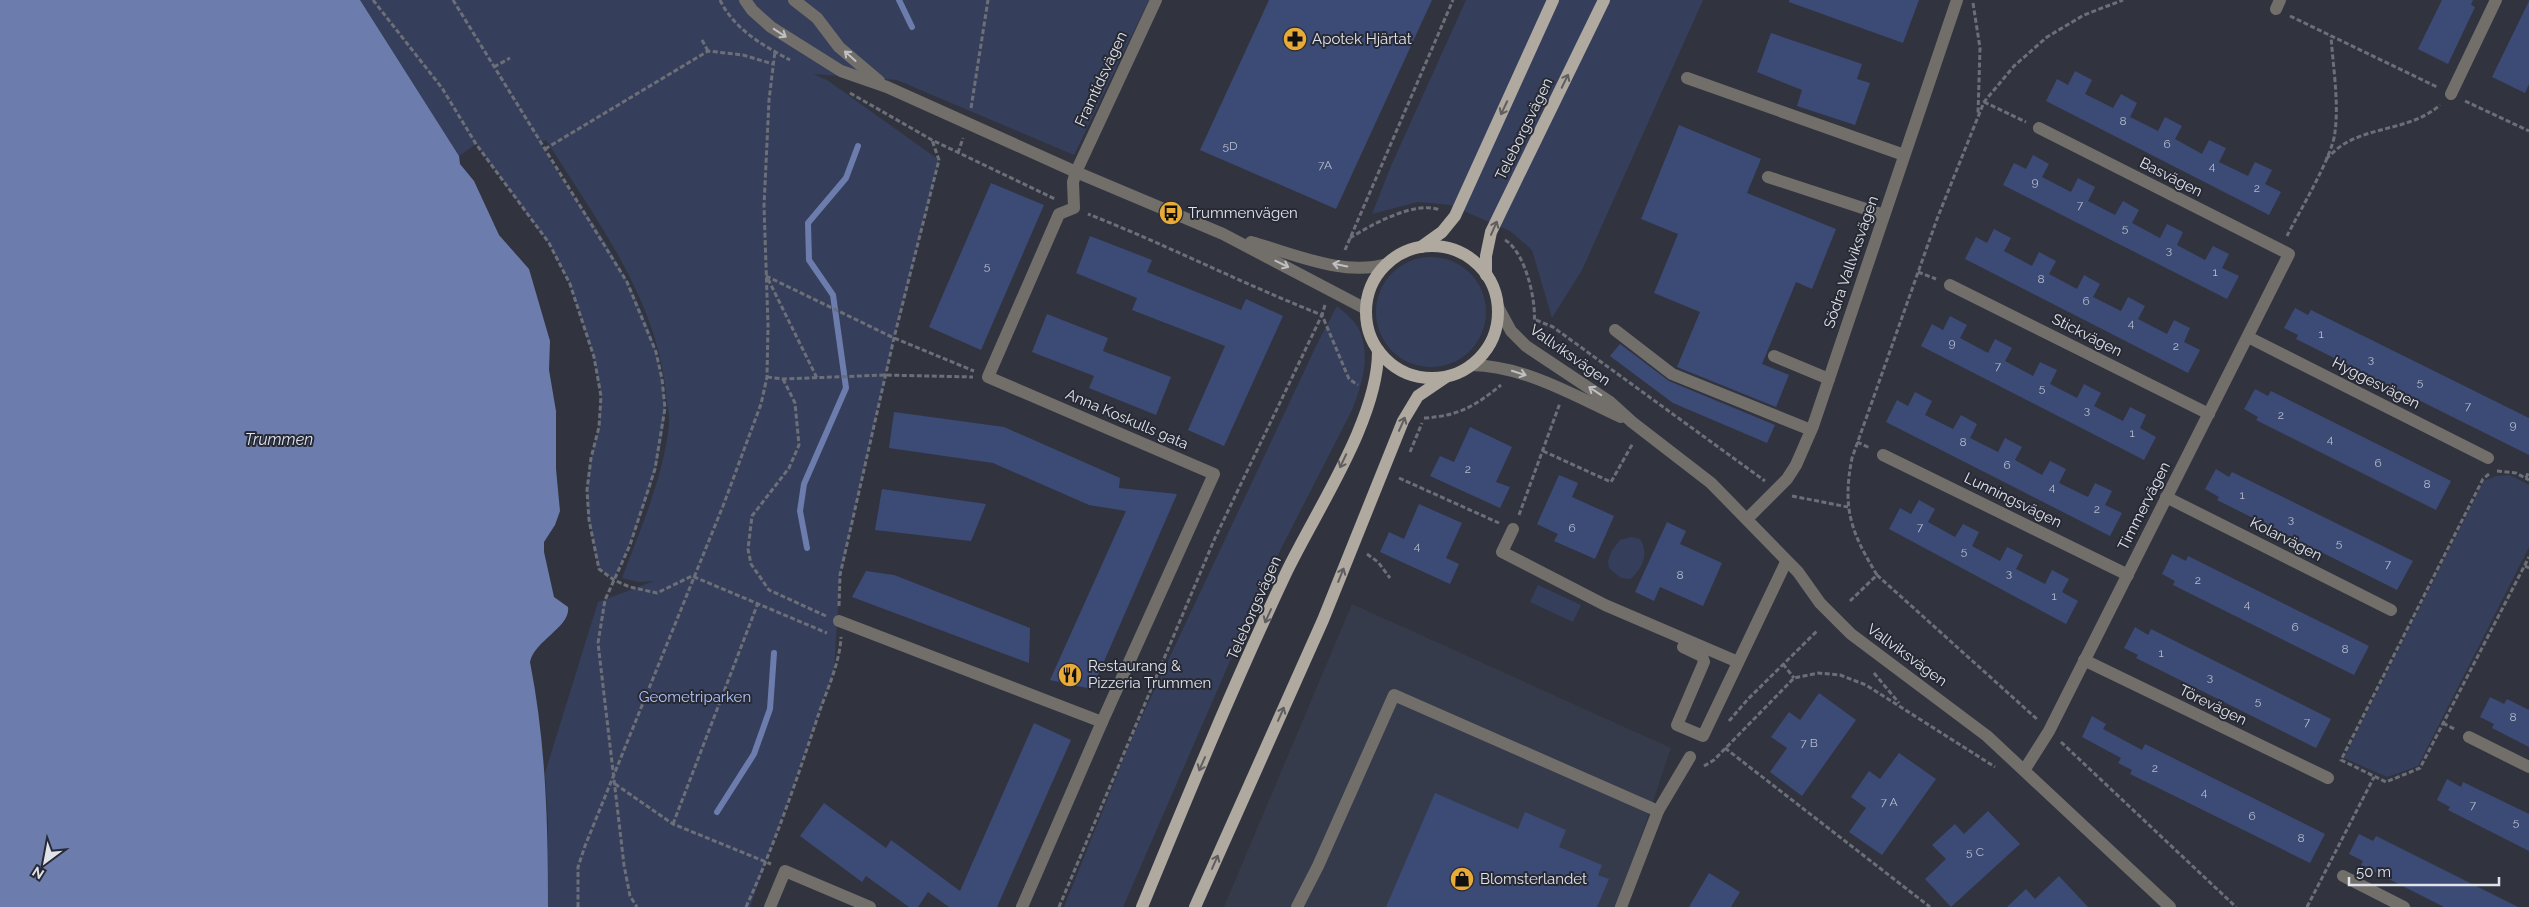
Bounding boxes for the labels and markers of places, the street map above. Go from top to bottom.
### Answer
pharmacy icon: Apotek Hjärtat [1282,26,1308,52]
place label: Apotek Hjärtat [1312,30,1412,48]
bus stop icon: Trummenvägen [1158,200,1184,226]
place label: Trummenvägen [1188,204,1298,222]
place label: Restaurang & Pizzeria Trummen [1088,657,1211,692]
restaurant icon: Restaurang & Pizzeria Trummen [1057,662,1083,688]
shop icon: Blomsterlandet [1449,866,1475,892]
place label: Blomsterlandet [1480,870,1587,888]

